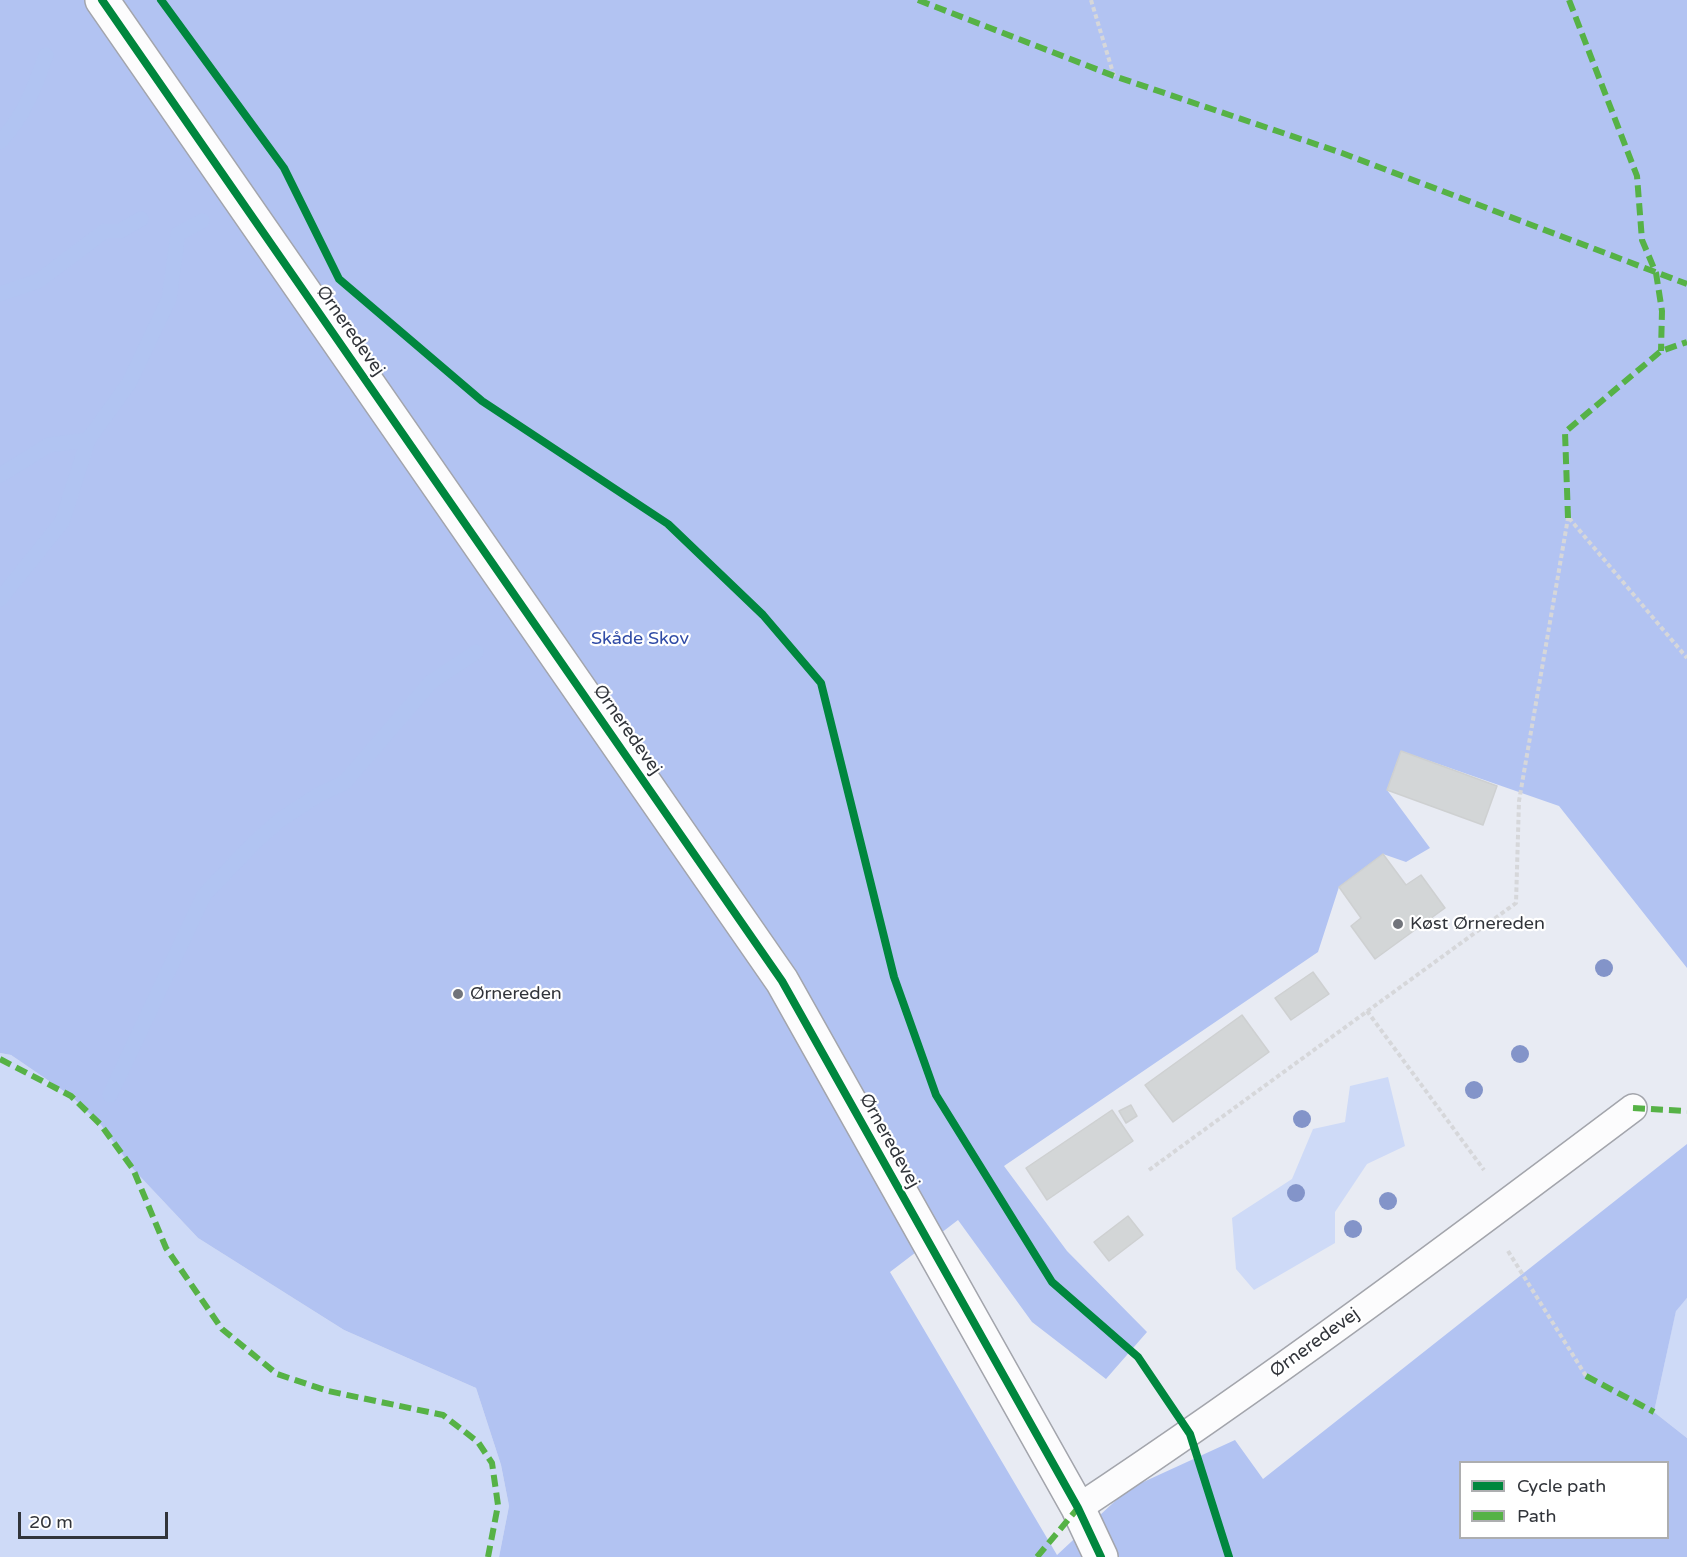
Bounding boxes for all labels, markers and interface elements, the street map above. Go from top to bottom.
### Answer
street label: Ørneredevej [311,282,389,380]
park label: Skåde Skov [591,628,689,650]
street label: Ørneredevej [588,681,666,779]
place label: Køst Ørnereden [1410,913,1545,935]
marker: Køst Ørnereden [1391,917,1405,931]
place label: Ørnereden [470,983,562,1005]
marker: Ørnereden [451,987,465,1001]
street label: Ørneredevej [854,1090,924,1192]
street label: Ørneredevej [1266,1303,1364,1383]
legend [1459,1461,1669,1539]
text: Cycle path [1517,1475,1606,1497]
scale bar [21,1500,171,1538]
text: Path [1517,1505,1556,1527]
text: 20 m [29,1511,73,1533]

